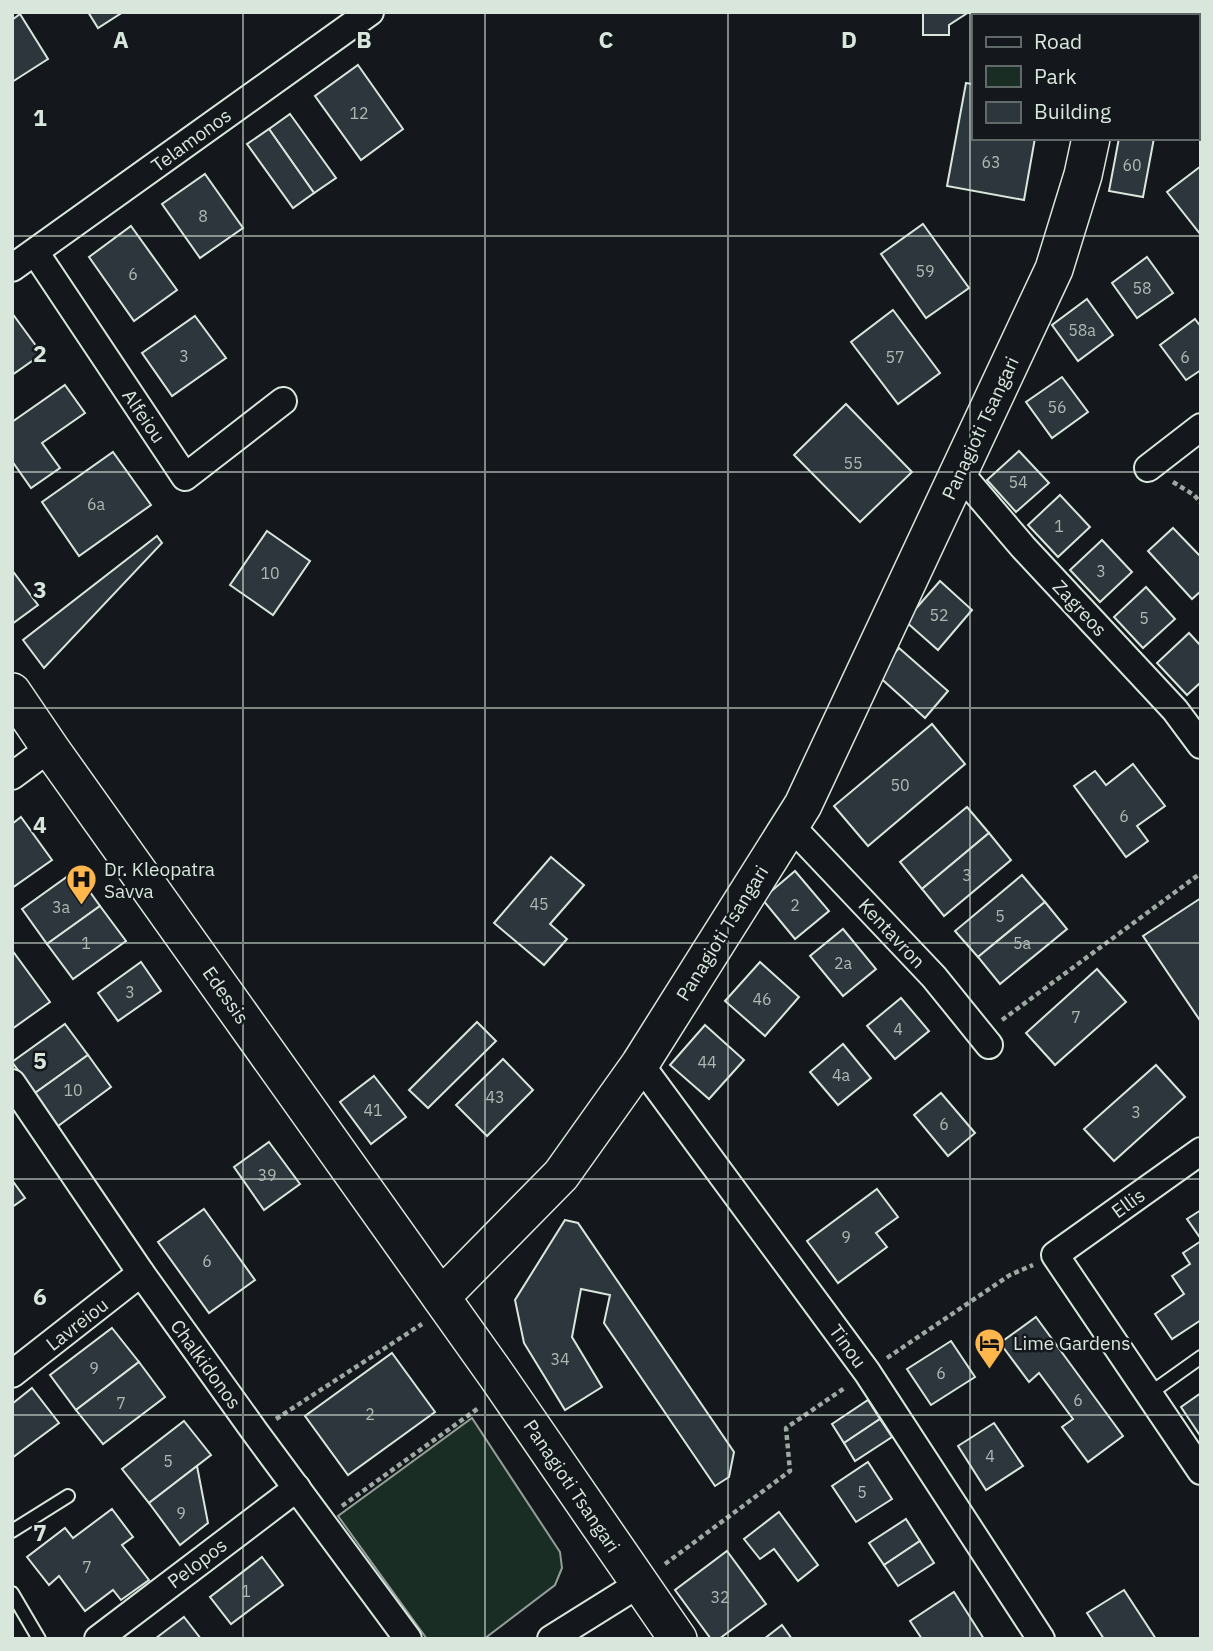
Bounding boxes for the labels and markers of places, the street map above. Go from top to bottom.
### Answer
place label: Dr. Kleopatra Savva [104,857,215,903]
hospital icon: Dr. Kleopatra Savva [64,863,98,907]
hotel icon: Lime Gardens [973,1326,1007,1370]
place label: Lime Gardens [1013,1331,1130,1355]

